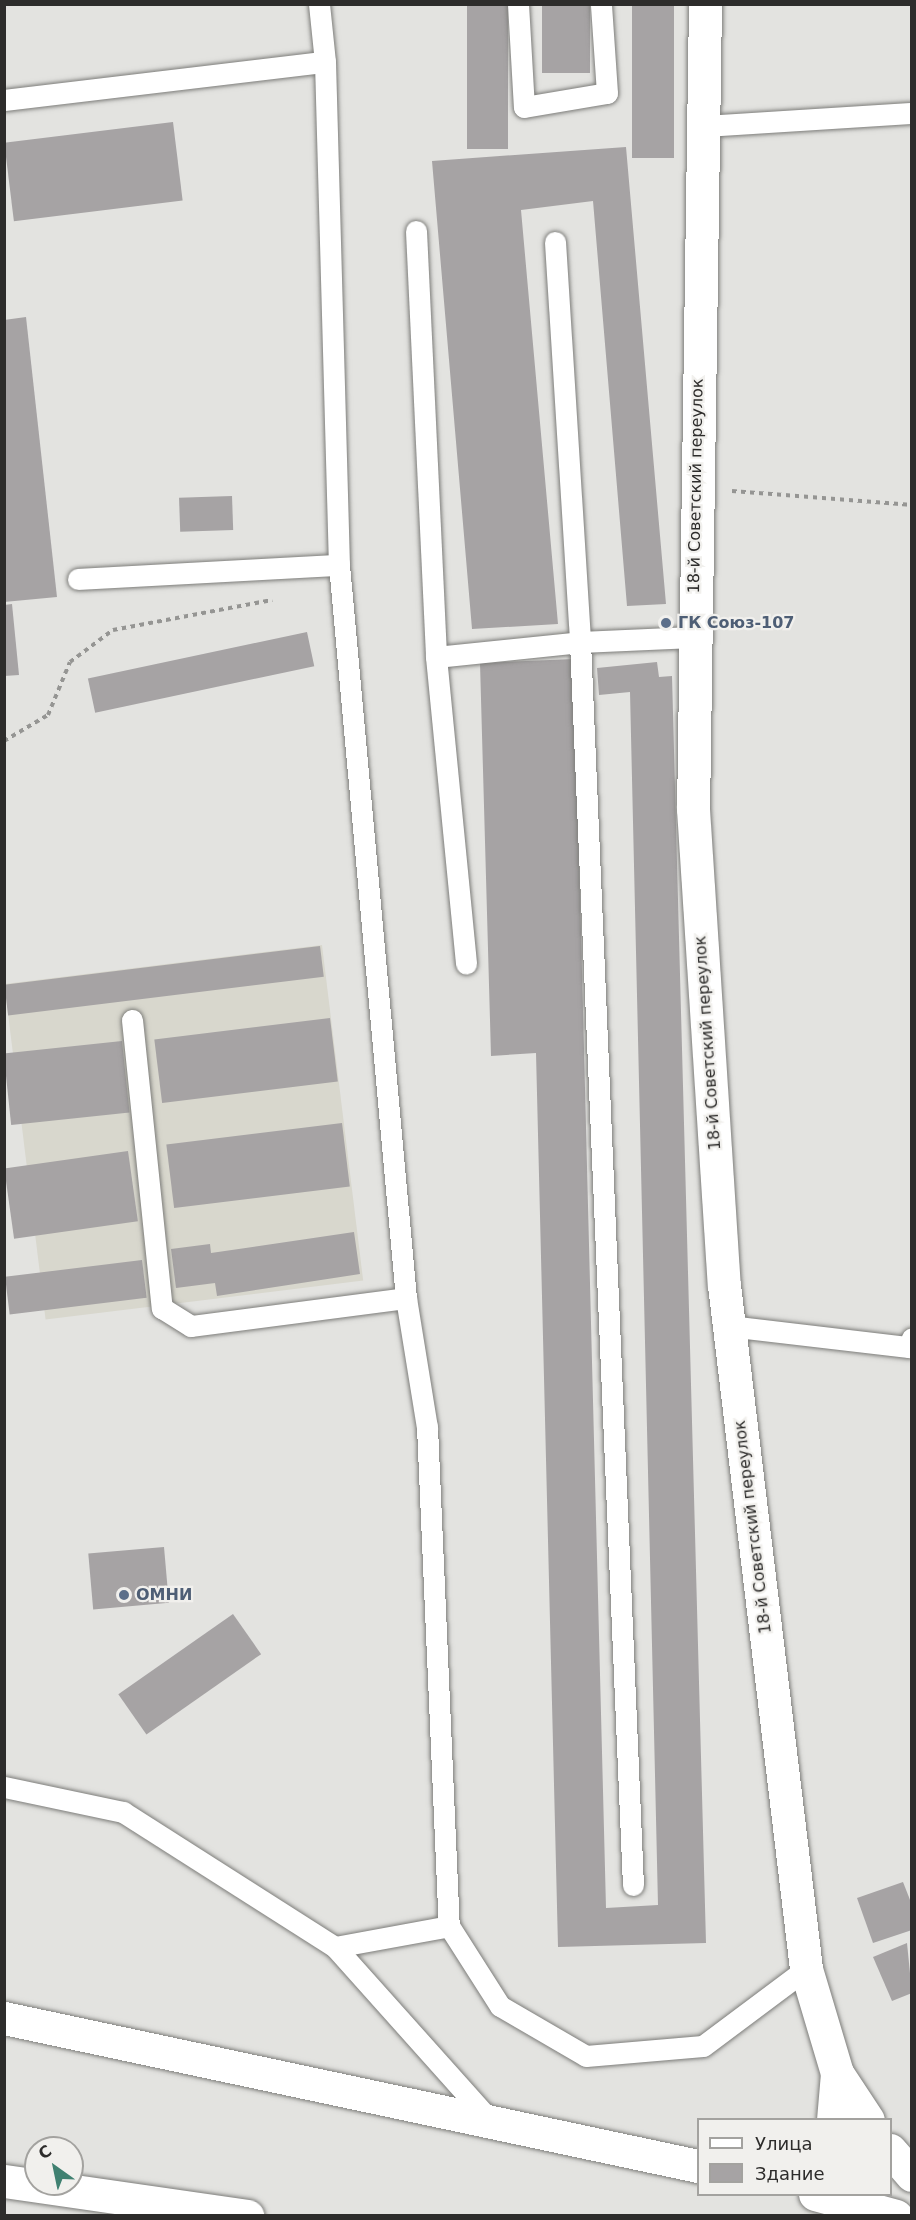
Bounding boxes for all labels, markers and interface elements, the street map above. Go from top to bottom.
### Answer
street label: 18-й Советский переулок [685,378,707,594]
place label: ГК Союз-107 [678,613,794,633]
marker: ГК Союз-107 [659,616,673,630]
street label: 18-й Советский переулок [691,935,725,1151]
street label: 18-й Советский переулок [730,1419,776,1635]
place label: ОМНИ [136,1585,192,1605]
marker: ОМНИ [117,1588,131,1602]
legend [697,2118,892,2196]
text: Улица [755,2133,812,2154]
north arrow [24,2136,84,2196]
text: С [35,2141,55,2163]
text: Здание [755,2163,825,2184]

